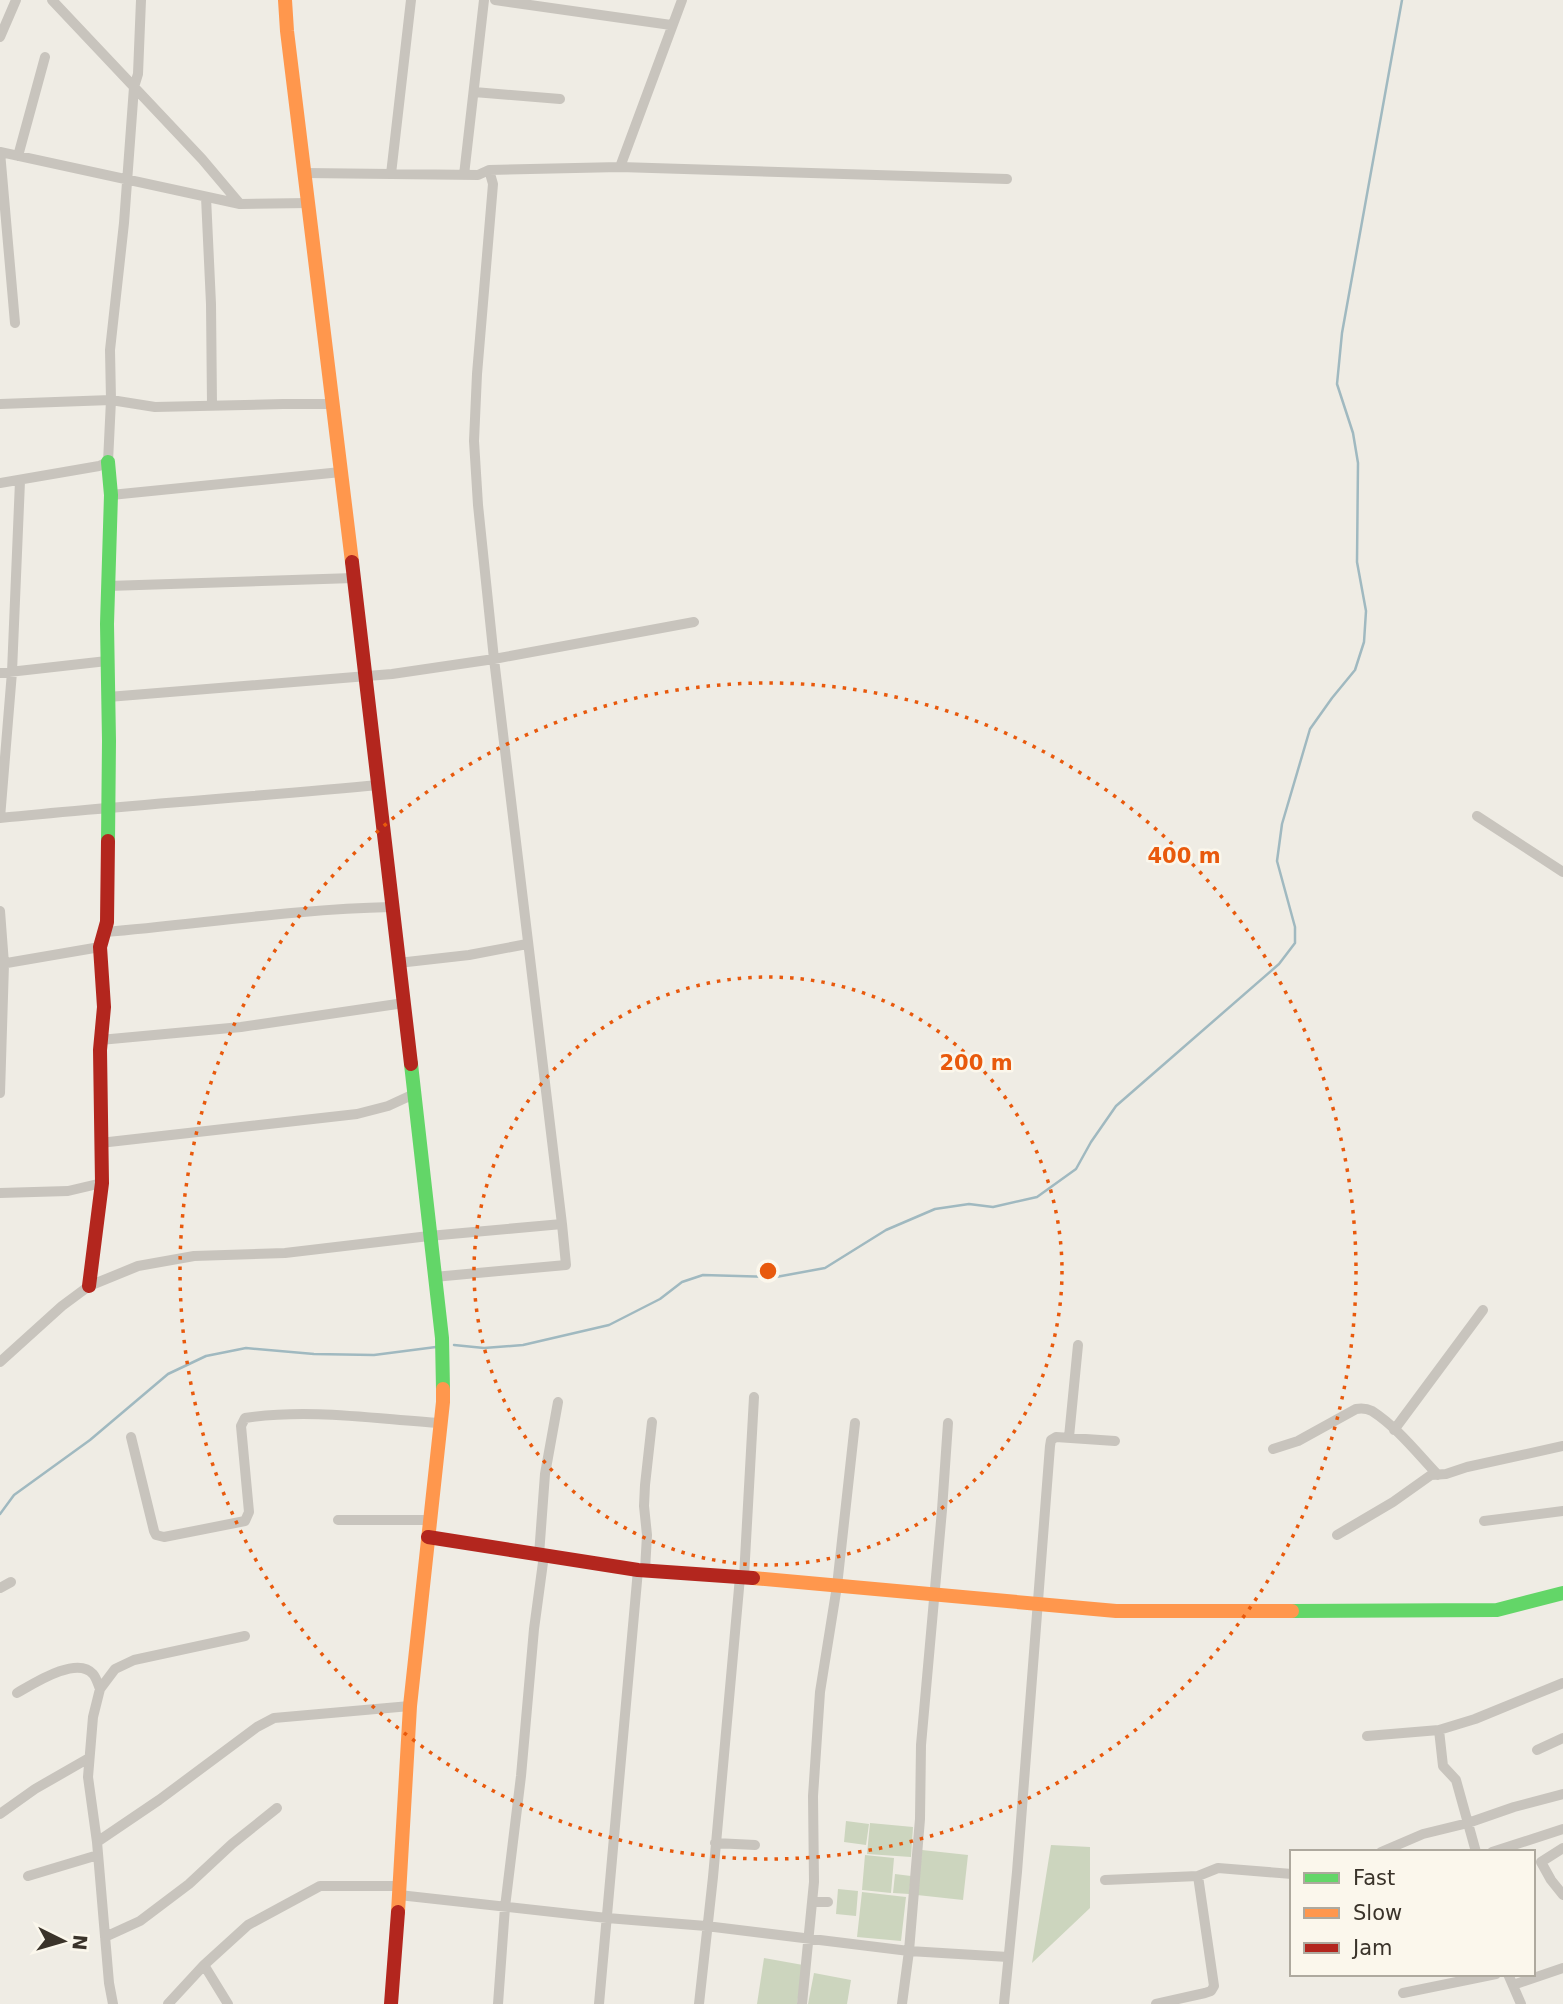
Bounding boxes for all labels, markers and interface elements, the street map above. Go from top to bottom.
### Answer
text: 400 m [1147,844,1221,868]
text: 200 m [939,1051,1013,1075]
centre of rings [756,1259,780,1283]
legend [1290,1850,1535,1976]
text: Fast [1353,1866,1395,1890]
text: Slow [1353,1901,1402,1925]
north arrow [28,1906,98,1976]
text: N [68,1934,92,1951]
text: Jam [1351,1936,1393,1960]

